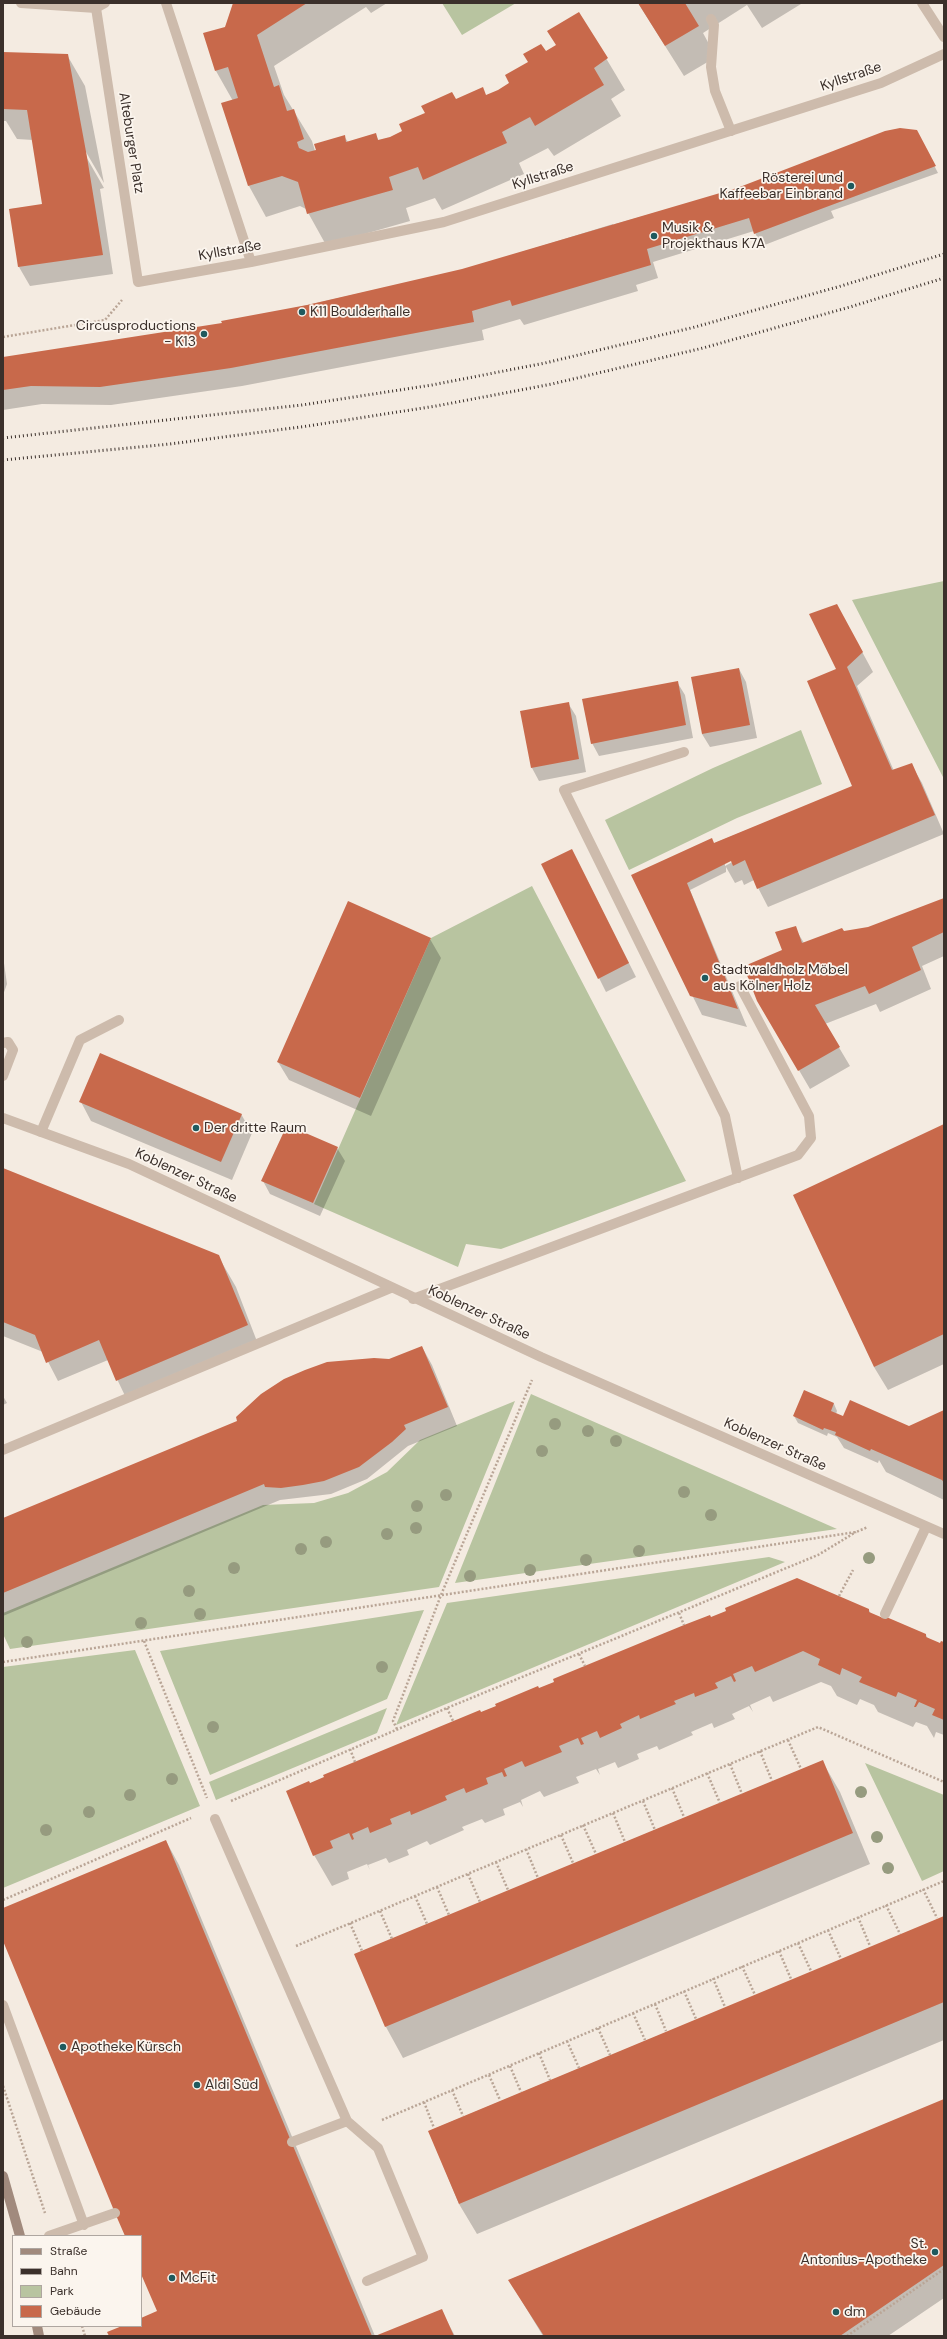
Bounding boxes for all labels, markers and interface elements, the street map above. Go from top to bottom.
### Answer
street label: Kyllstraße [818,59,884,95]
street label: Alteburger Platz [115,91,147,195]
street label: Kyllstraße [510,158,576,194]
place label: Rösterei und Kaffeebar Einbrand [719,170,843,202]
marker: Rösterei und Kaffeebar Einbrand [846,181,856,191]
place label: Musik & Projekthaus K7A [662,220,765,252]
marker: Musik & Projekthaus K7A [649,231,659,241]
street label: Kyllstraße [197,237,263,265]
place label: K11 Boulderhalle [310,304,410,320]
marker: K11 Boulderhalle [297,307,307,317]
place label: Circusproductions - K13 [76,318,196,350]
marker: Circusproductions - K13 [199,329,209,339]
place label: Stadtwaldholz Möbel aus Kölner Holz [713,962,848,994]
marker: Stadtwaldholz Möbel aus Kölner Holz [700,973,710,983]
place label: Der dritte Raum [204,1120,306,1136]
marker: Der dritte Raum [191,1123,201,1133]
street label: Koblenzer Straße [132,1145,240,1207]
street label: Koblenzer Straße [425,1282,533,1344]
street label: Koblenzer Straße [721,1415,829,1475]
place label: Apotheke Kürsch [71,2039,181,2055]
marker: Apotheke Kürsch [58,2042,68,2052]
place label: Aldi Süd [205,2077,258,2093]
marker: Aldi Süd [192,2080,202,2090]
legend [12,2235,142,2327]
place label: St. Antonius-Apotheke [800,2236,927,2268]
text: Straße [50,2243,87,2259]
marker: St. Antonius-Apotheke [930,2247,940,2257]
text: Bahn [50,2263,78,2279]
place label: McFit [180,2270,216,2286]
marker: McFit [167,2273,177,2283]
text: Park [50,2283,74,2299]
text: Gebäude [50,2303,101,2319]
place label: dm [844,2304,865,2320]
marker: dm [831,2307,841,2317]

